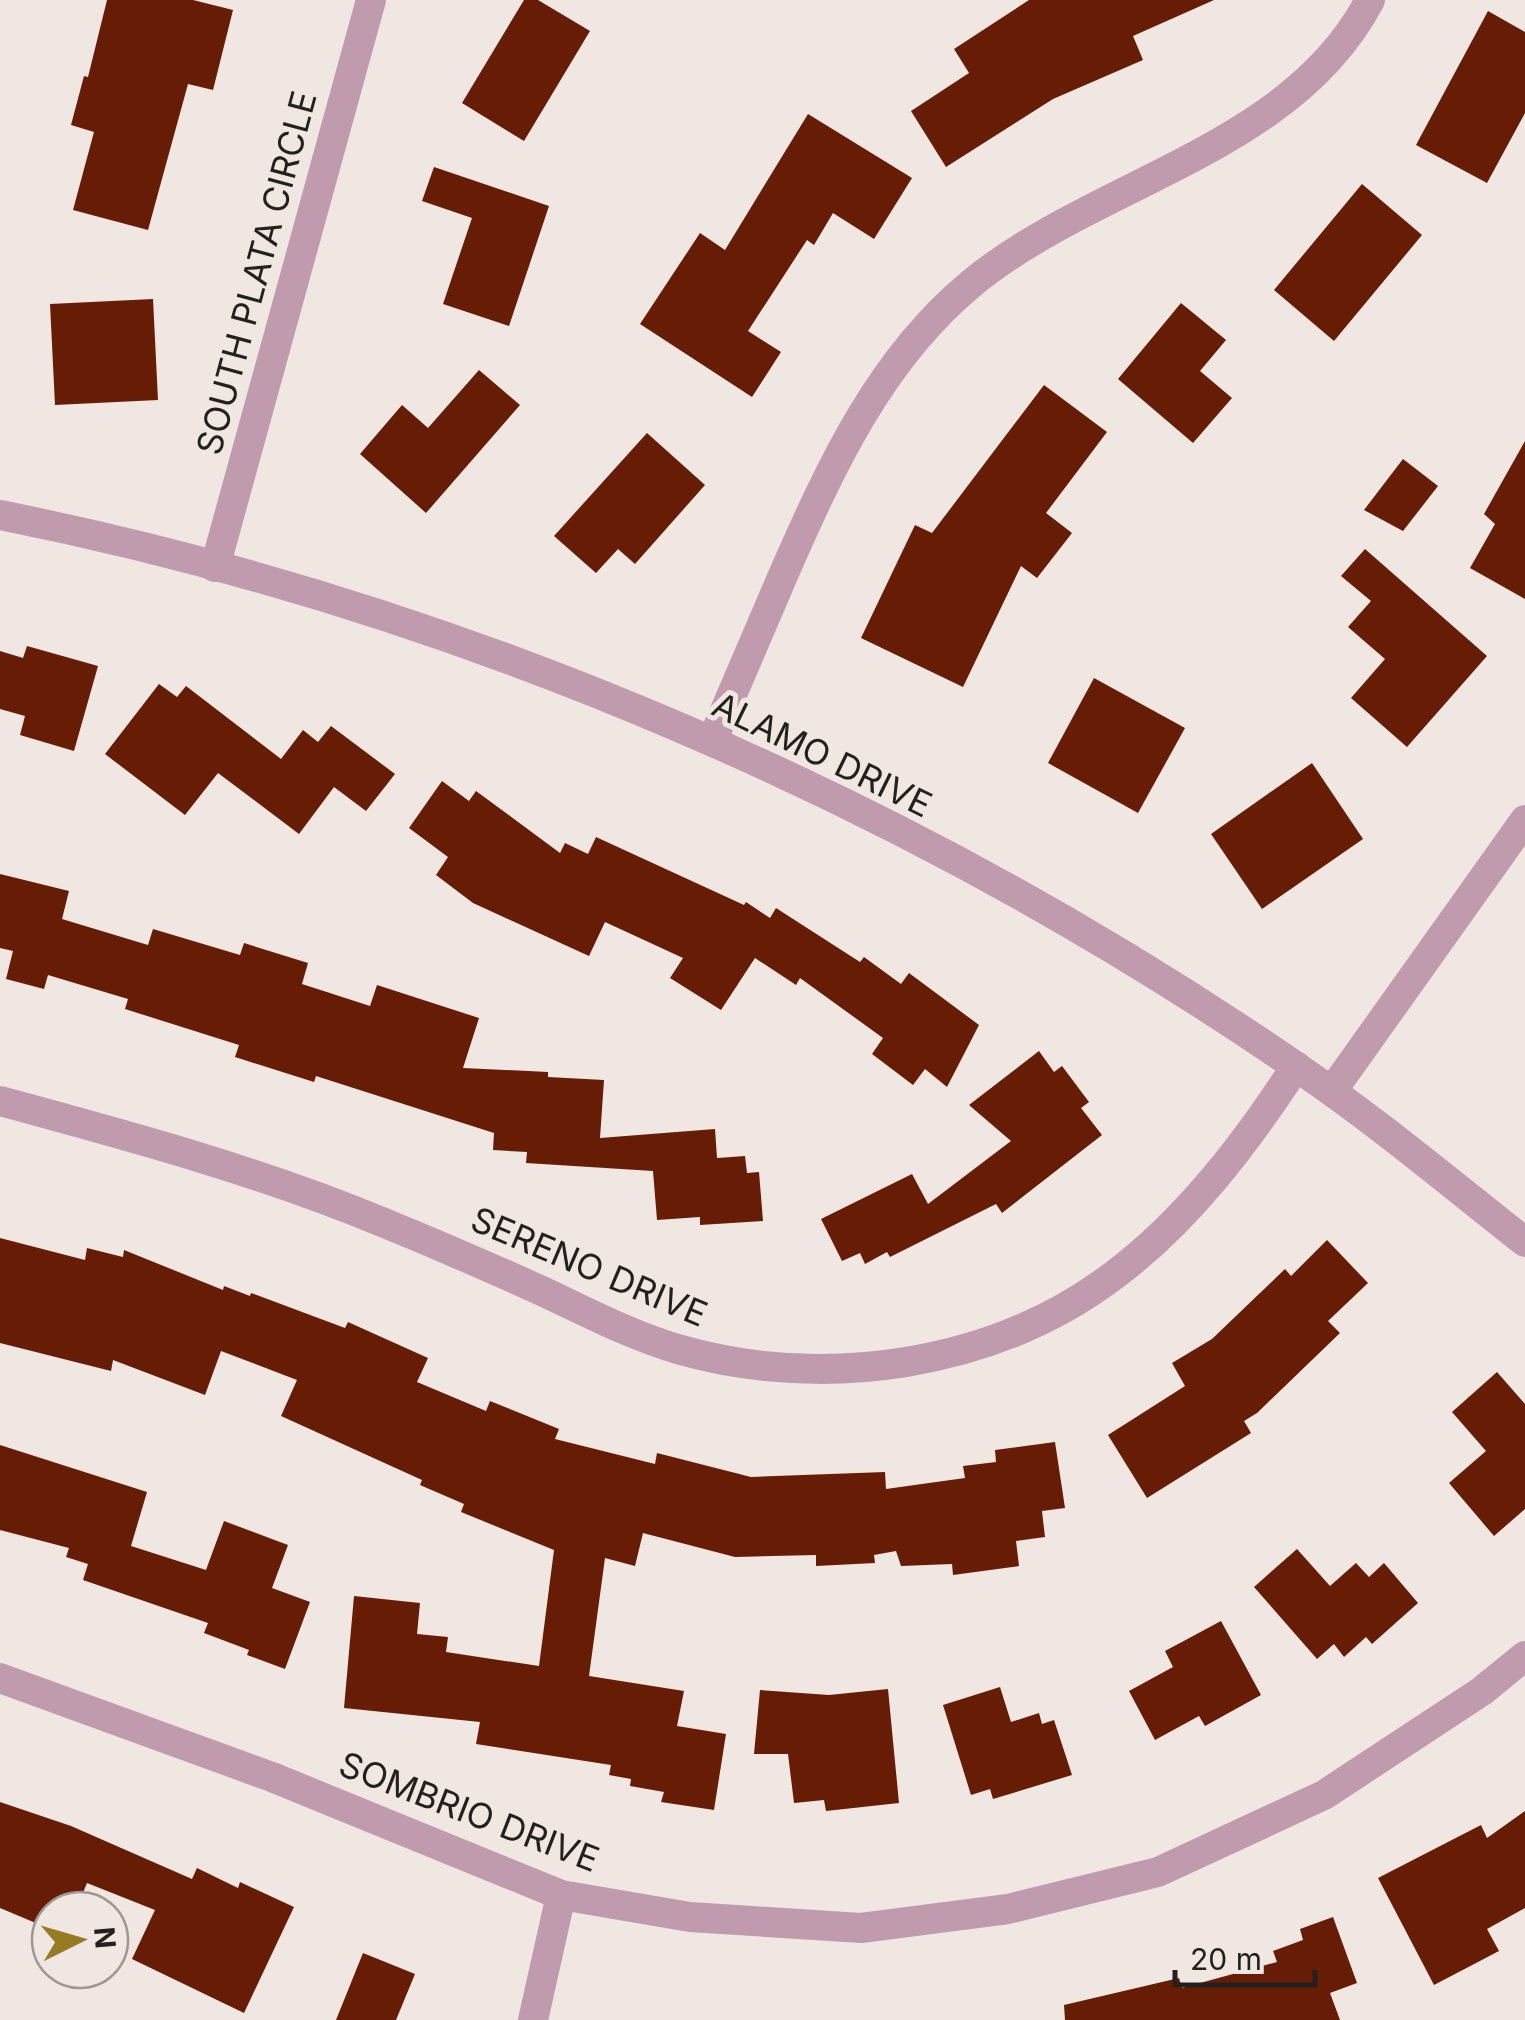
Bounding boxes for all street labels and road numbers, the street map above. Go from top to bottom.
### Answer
street label: SOUTH PLATA CIRCLE [187,86,325,459]
street label: ALAMO DRIVE [706,683,939,825]
street label: SERENO DRIVE [465,1197,714,1335]
street label: SOMBRIO DRIVE [334,1742,605,1880]

